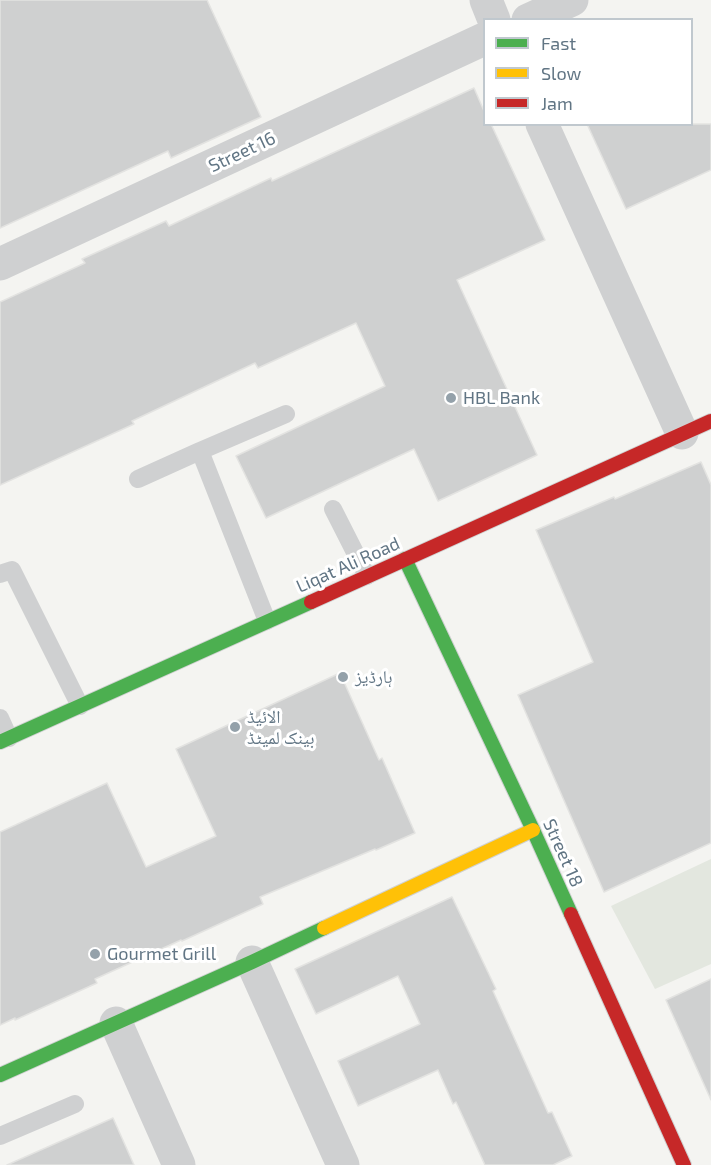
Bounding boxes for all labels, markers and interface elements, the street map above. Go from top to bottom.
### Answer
legend [483,18,693,126]
text: Fast [541,32,576,54]
text: Slow [541,62,581,84]
text: Jam [541,92,573,114]
street label: Street 16 [205,127,279,177]
place label: HBL Bank [463,387,540,409]
marker: HBL Bank [444,391,458,405]
street label: Liqat Ali Road [293,533,403,597]
place label: ہارڈیز [355,666,392,688]
marker: ہارڈیز [336,670,350,684]
place label: الائیڈ بینک لمیٹڈ [247,706,314,748]
marker: الائیڈ بینک لمیٹڈ [228,720,242,734]
street label: Street 18 [538,816,588,890]
place label: Gourmet Grill [107,943,216,965]
marker: Gourmet Grill [88,947,102,961]

